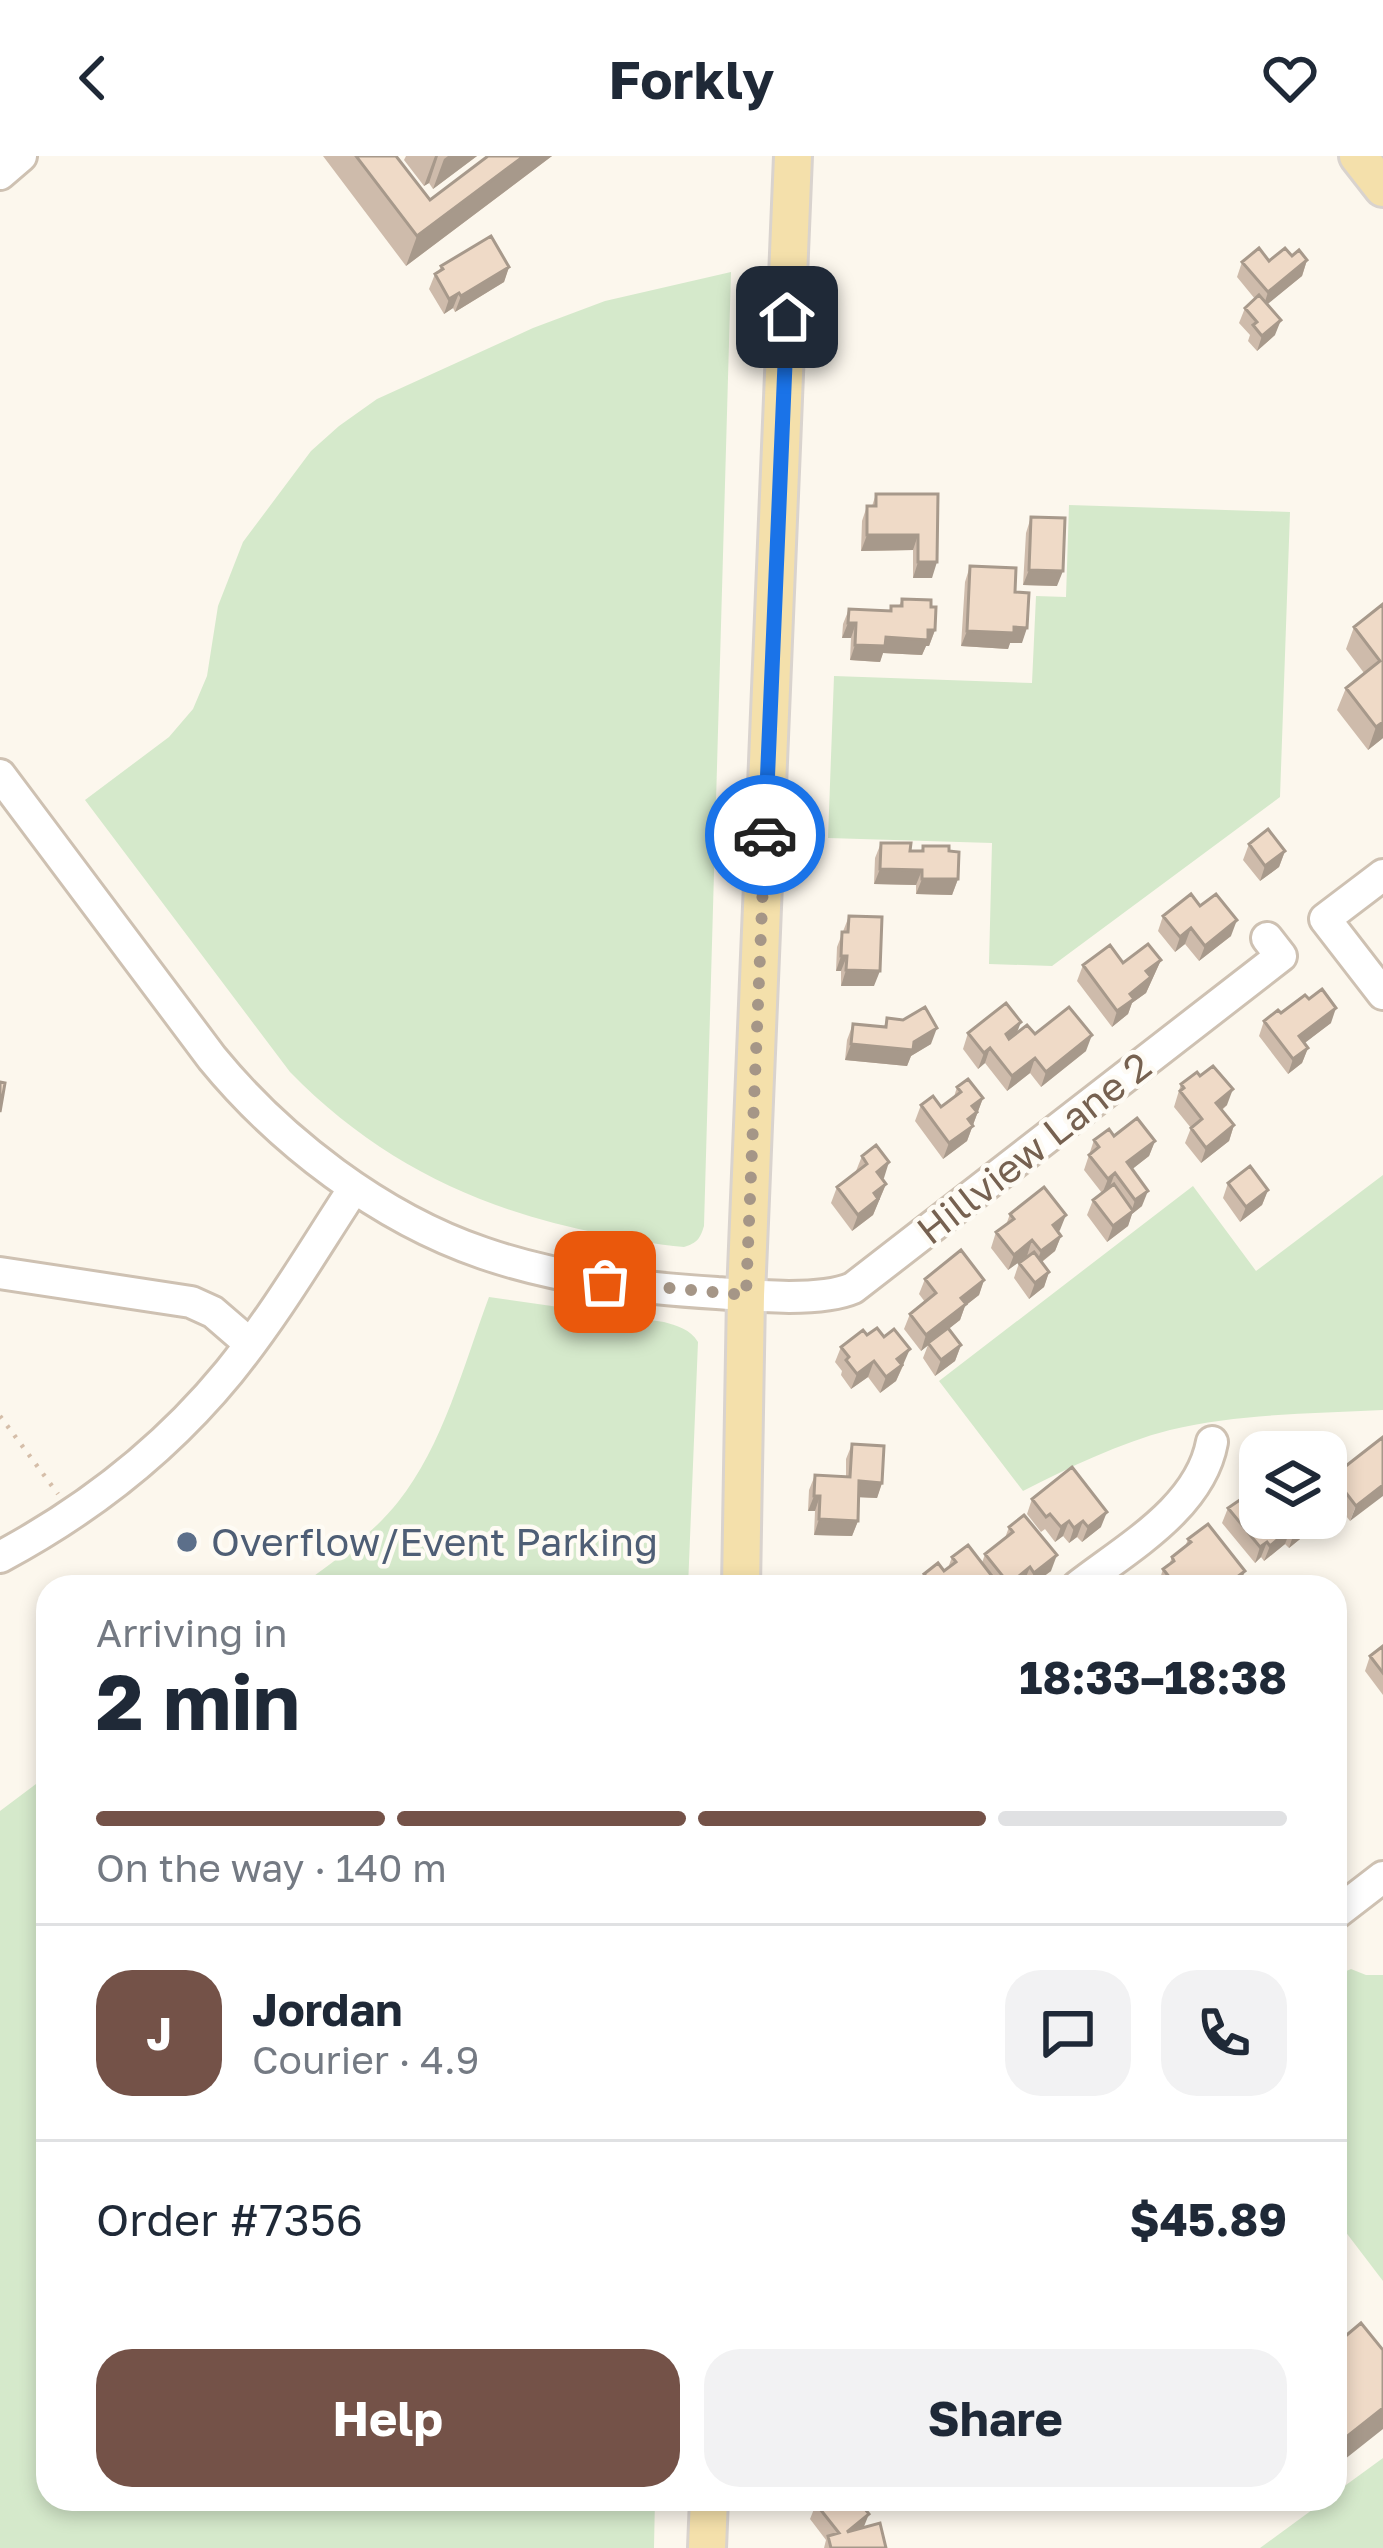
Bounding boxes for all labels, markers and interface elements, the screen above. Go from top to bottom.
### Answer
icon: back [60,45,126,111]
icon: heart [1257,45,1323,111]
text: Forkly [609,46,774,111]
pin [736,266,838,368]
icon: home [754,284,820,350]
courier [705,775,825,895]
icon: car [732,802,798,868]
street label: Hillview Lane 2 [907,1042,1160,1253]
pin [554,1231,656,1333]
icon: bag [572,1249,638,1315]
map controls [1239,1431,1347,1539]
button: layers [1239,1431,1347,1539]
place label: Overflow/Event Parking [211,1518,658,1565]
marker: Overflow/Event Parking [174,1529,200,1555]
text: Arriving in [96,1609,287,1656]
text: 18:33–18:38 [1019,1650,1287,1704]
text: 2 min [96,1654,300,1747]
text: On the way · 140 m [96,1844,447,1891]
button: chat [1005,1970,1131,2096]
button: phone [1161,1970,1287,2096]
text: Jordan [252,1982,403,2036]
text: J [146,2006,172,2060]
text: Courier · 4.9 [252,2036,479,2083]
text: Order #7356 [96,2192,363,2246]
text: $45.89 [1129,2192,1287,2246]
button: Help [96,2349,680,2487]
button: Share [704,2349,1287,2487]

